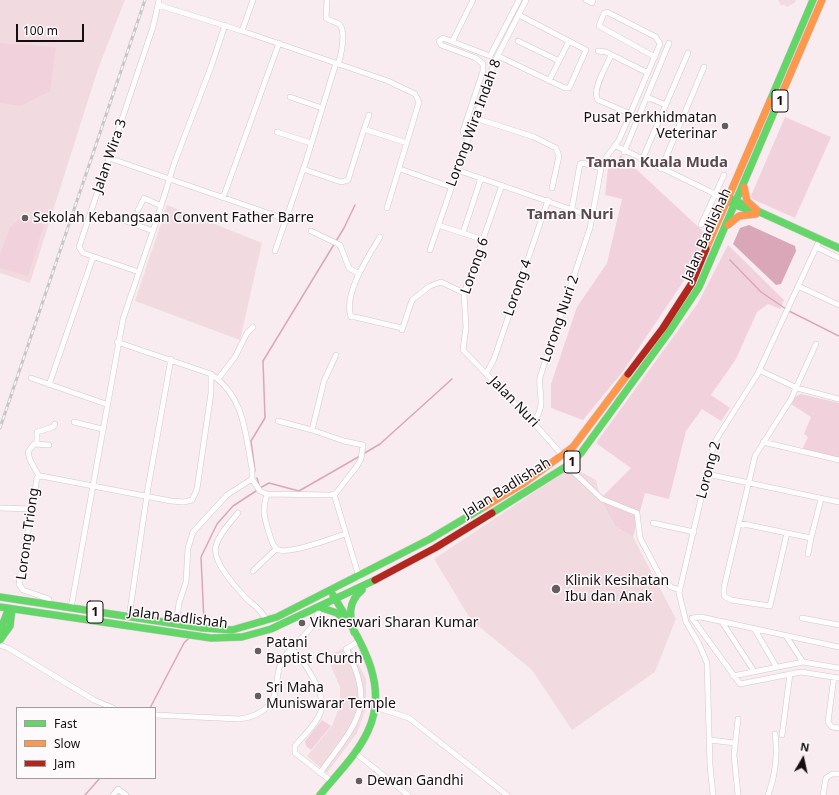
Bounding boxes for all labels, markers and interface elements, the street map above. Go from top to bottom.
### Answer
scale bar [18,16,86,42]
text: 100 m [23,22,58,39]
street label: Lorong Wira Indah 8 [443,57,505,189]
road number: 1 [772,90,788,112]
place label: Pusat Perkhidmatan Veterinar [584,110,717,142]
street label: Jalan Wira 3 [90,117,130,195]
marker: Pusat Perkhidmatan Veterinar [720,121,730,131]
district label: Taman Kuala Muda [586,154,728,172]
street label: Jalan Badlishah [679,186,735,284]
district label: Taman Nuri [527,206,613,224]
place label: Sekolah Kebangsaan Convent Father Barre [33,210,314,226]
marker: Sekolah Kebangsaan Convent Father Barre [20,213,30,223]
street label: Lorong 6 [458,236,492,296]
street label: Lorong 4 [501,258,535,318]
street label: Lorong Nuri 2 [537,273,583,365]
street label: Jalan Nuri [486,373,542,431]
street label: Lorong 2 [693,439,725,501]
road number: 1 [564,451,580,473]
street label: Jalan Badlishah [460,454,554,522]
street label: Lorong Triong [13,487,43,581]
place label: Klinik Kesihatan Ibu dan Anak [565,573,669,606]
marker: Klinik Kesihatan Ibu dan Anak [550,583,562,595]
road number: 1 [87,601,103,623]
street label: Jalan Badlishah [127,604,229,632]
place label: Vikneswari Sharan Kumar [310,615,479,631]
marker: Vikneswari Sharan Kumar [297,618,307,628]
place label: Patani Baptist Church [266,635,363,668]
marker: Patani Baptist Church [253,646,263,656]
place label: Sri Maha Muniswarar Temple [266,680,396,712]
marker: Sri Maha Muniswarar Temple [253,691,263,701]
legend [16,707,156,779]
text: Fast [54,715,77,732]
text: Slow [54,735,80,752]
north arrow [783,739,823,779]
text: N [799,739,811,755]
text: Jam [54,755,75,772]
place label: Dewan Gandhi [367,773,464,789]
marker: Dewan Gandhi [354,776,364,786]

